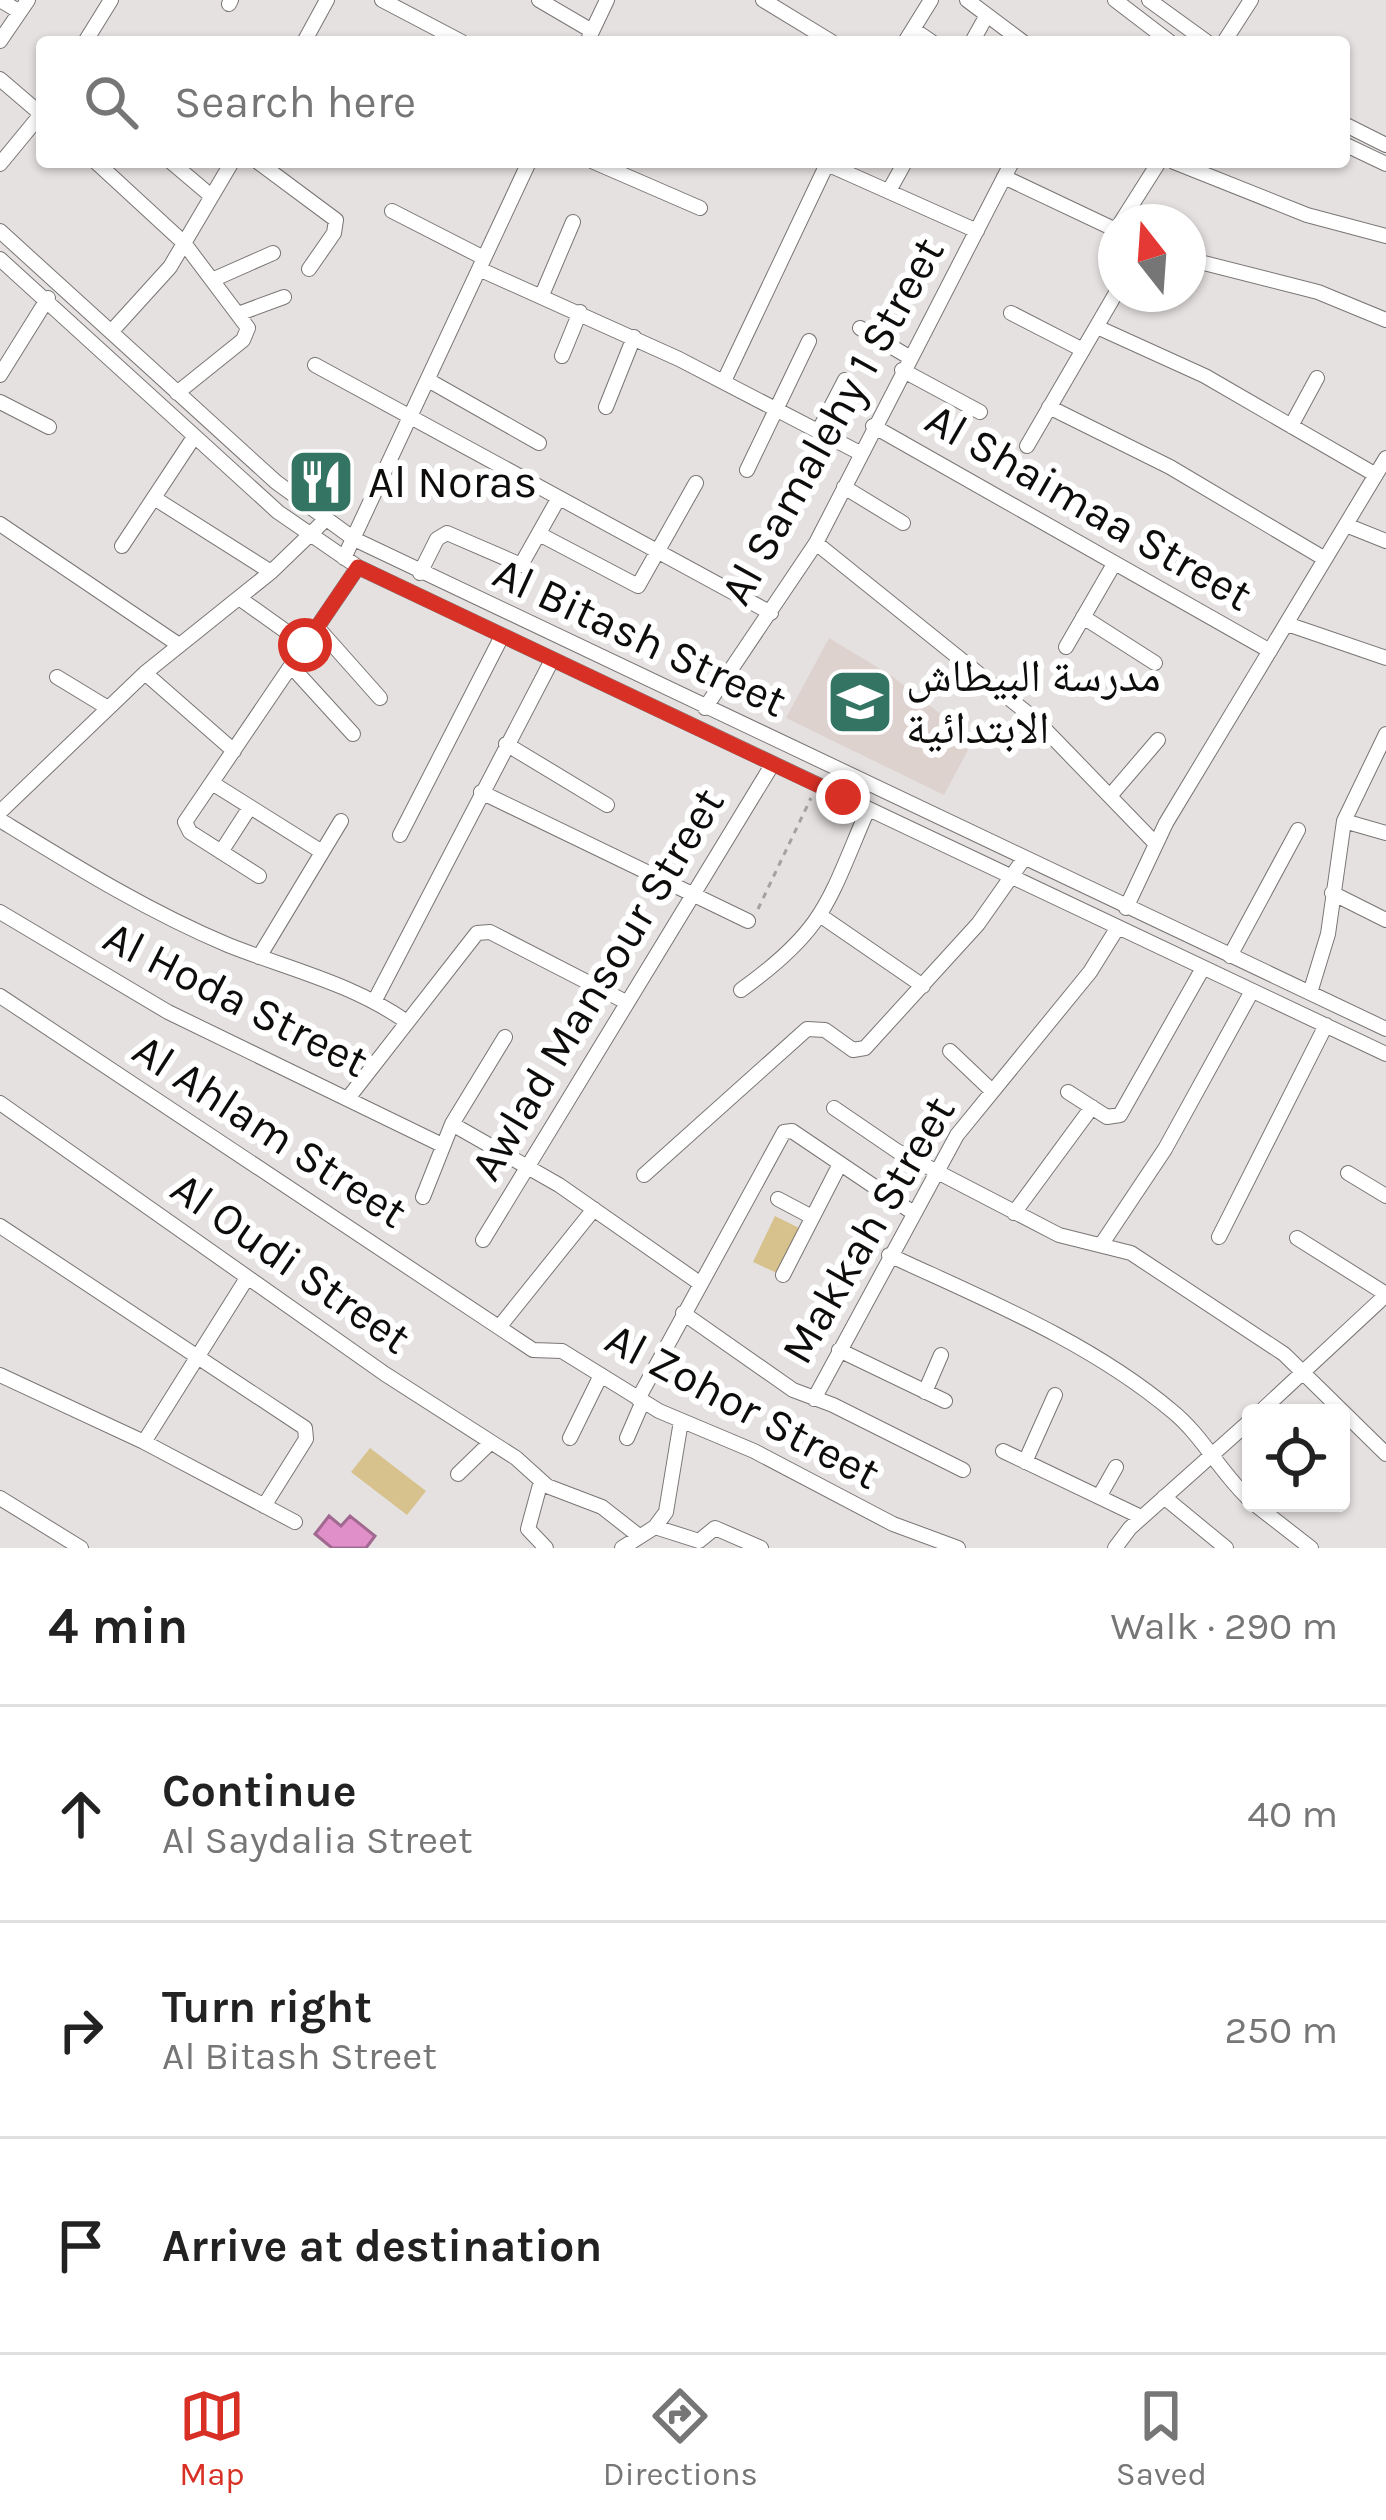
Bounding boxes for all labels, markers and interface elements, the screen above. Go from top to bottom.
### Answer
search box [36,36,1350,168]
icon: search [78,69,144,135]
text: Search here [174,76,416,128]
north arrow [1098,204,1206,312]
street label: Al Samalehy 1 Street [709,228,955,614]
street label: Al Shaimaa Street [917,393,1261,621]
restaurant icon: Al Noras [286,447,356,517]
place label: Al Noras [368,456,537,508]
street label: Al Bitash Street [485,546,795,728]
route start [278,618,332,672]
place label: مدرسة البيطاش الابتدائية [906,650,1161,754]
school or university icon: مدرسة البيطاش الابتدائية [825,667,895,737]
route end [816,770,870,824]
street label: Awlad Mansour Street [459,779,735,1189]
street label: Al Hoda Street [95,910,377,1088]
street label: Al Ahlam Street [123,1023,417,1239]
street label: Makkah Street [771,1087,965,1373]
street label: Al Oudi Street [162,1161,420,1365]
street label: Al Zohor Street [597,1312,889,1500]
map controls [1242,1404,1350,1512]
button: locate [1242,1404,1350,1512]
text: 4 min [48,1596,188,1656]
text: Walk · 290 m [1110,1603,1338,1649]
text: Continue [162,1765,357,1817]
icon: ahead [48,1781,114,1847]
text: 40 m [1247,1791,1338,1837]
text: Al Saydalia Street [162,1817,473,1863]
text: Turn right [162,1981,372,2033]
icon: right [48,1997,114,2063]
text: 250 m [1224,2007,1338,2053]
text: Al Bitash Street [162,2033,437,2079]
icon: arrive [48,2213,114,2279]
text: Arrive at destination [162,2220,602,2272]
tab: Map [179,2383,245,2493]
tab: Directions [603,2383,758,2493]
tab: Saved [1116,2383,1207,2493]

